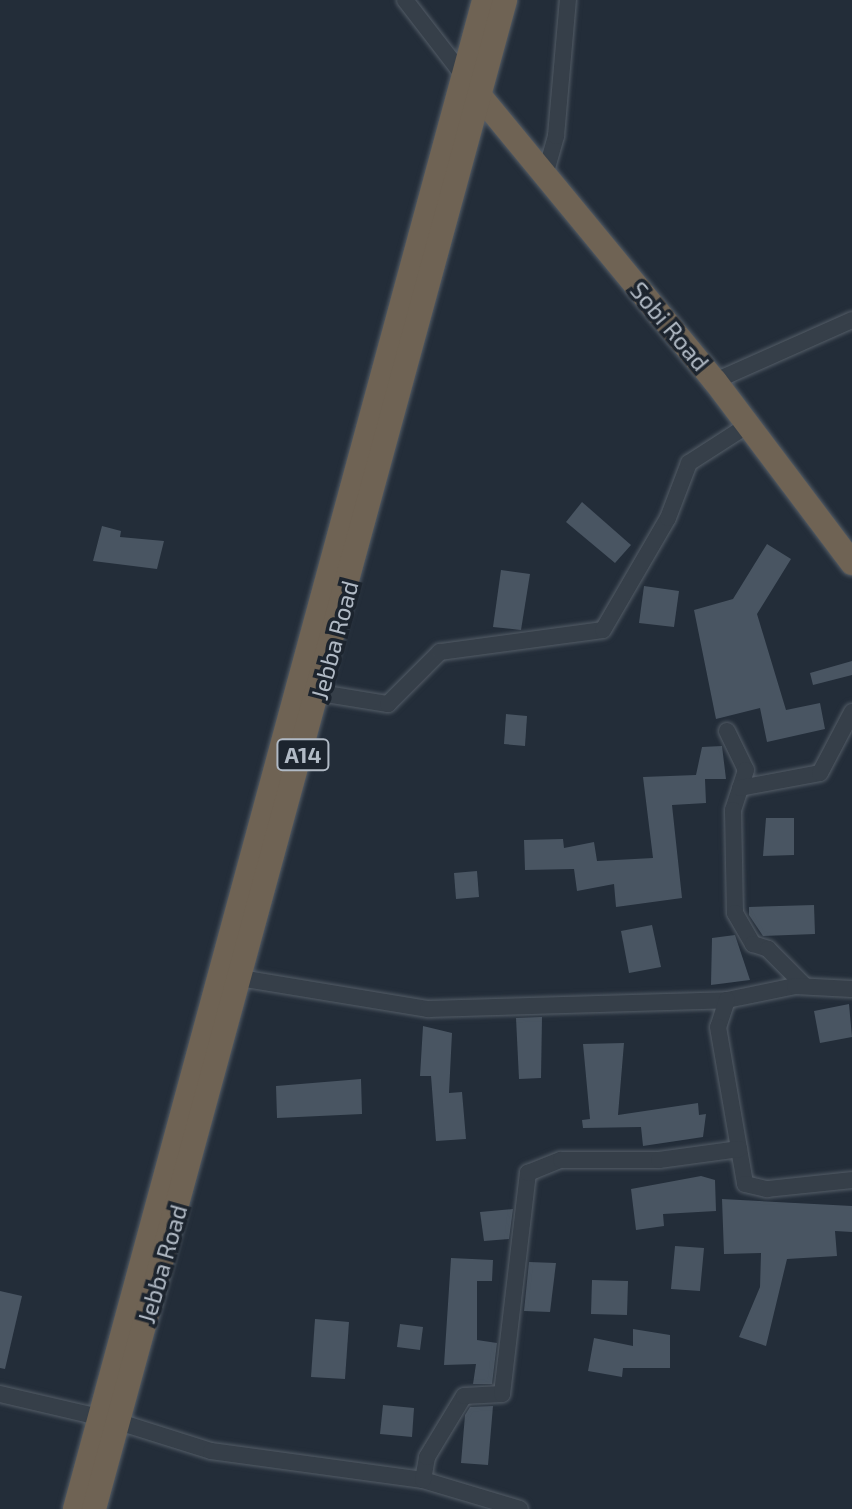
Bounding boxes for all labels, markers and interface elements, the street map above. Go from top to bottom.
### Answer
street label: Sobi Road [624,276,716,376]
street label: Jebba Road [304,577,364,703]
road number: A14 [275,737,331,773]
street label: Jebba Road [131,1201,193,1327]

